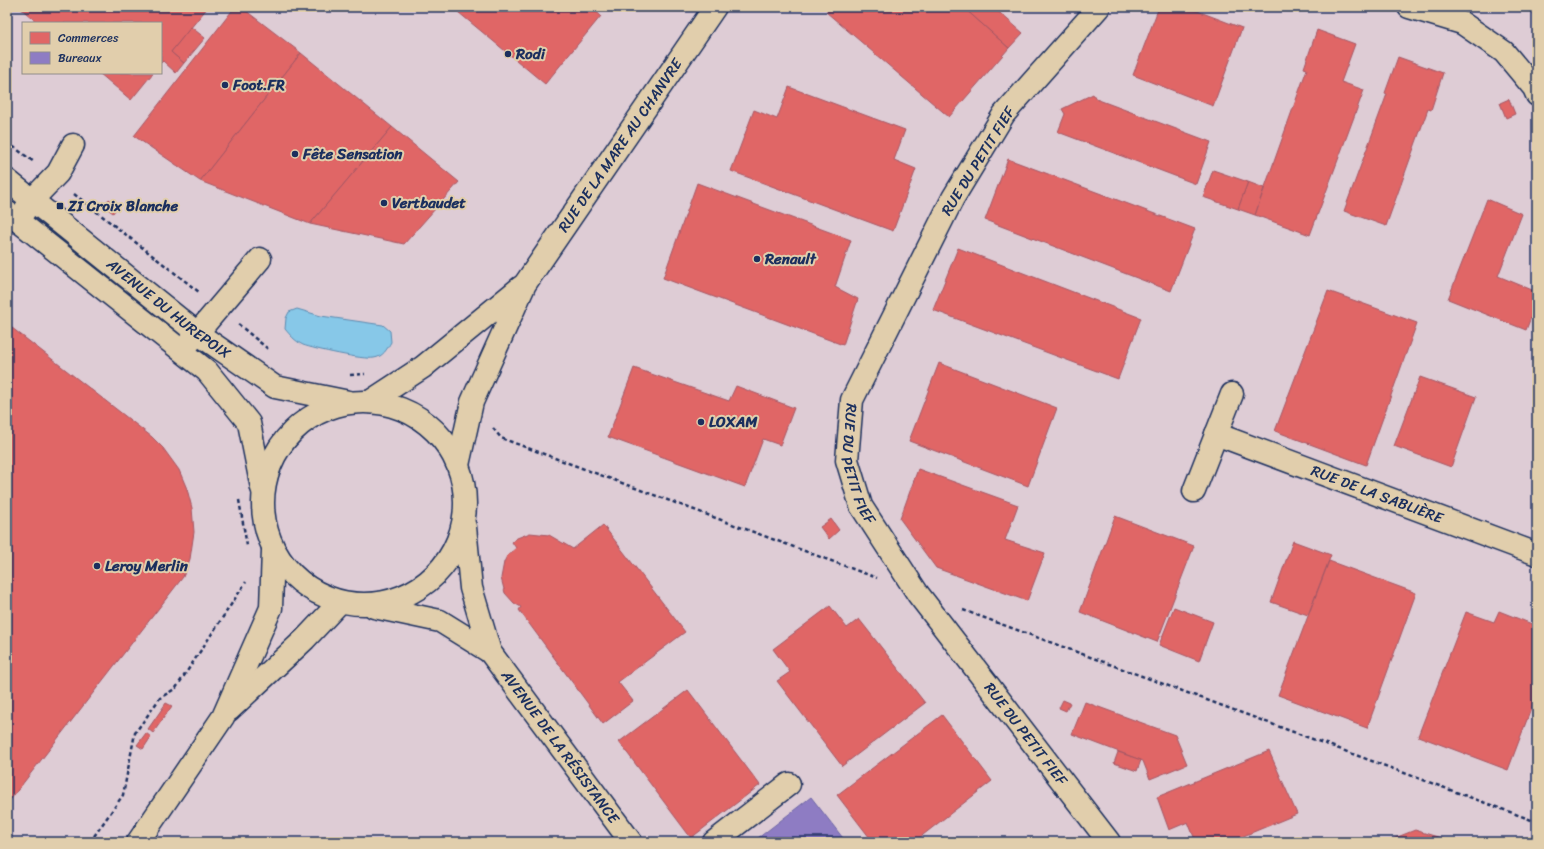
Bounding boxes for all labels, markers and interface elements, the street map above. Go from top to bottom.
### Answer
legend [22,22,162,74]
text: Commerces [58,27,119,49]
place label: Rodi [515,41,546,67]
text: Bureaux [58,47,103,69]
marker: Rodi [503,49,513,59]
street label: RUE DE LA MARE AU CHANVRE [551,52,690,238]
place label: Foot.FR [232,72,285,98]
marker: Foot.FR [220,80,230,90]
street label: RUE DU PETIT FIEF [934,101,1022,221]
place label: Fête Sensation [302,141,403,167]
marker: Fête Sensation [290,149,300,159]
place label: Vertbaudet [392,190,466,216]
place label: ZI Croix Blanche [67,193,178,219]
marker: Vertbaudet [379,198,389,208]
marker: ZI Croix Blanche [55,201,65,211]
place label: Renault [764,246,817,272]
street label: AVENUE DU HUREPOIX [100,251,237,366]
marker: Renault [752,254,762,264]
street label: RUE DU PETIT FIEF [834,402,883,530]
place label: LOXAM [709,409,758,435]
marker: LOXAM [696,417,706,427]
street label: RUE DE LA SABLIÈRE [1307,458,1448,531]
place label: Leroy Merlin [105,553,189,579]
marker: Leroy Merlin [92,561,102,571]
street label: AVENUE DE LA RÉSISTANCE [494,663,627,831]
street label: RUE DU PETIT FIEF [977,677,1075,792]

